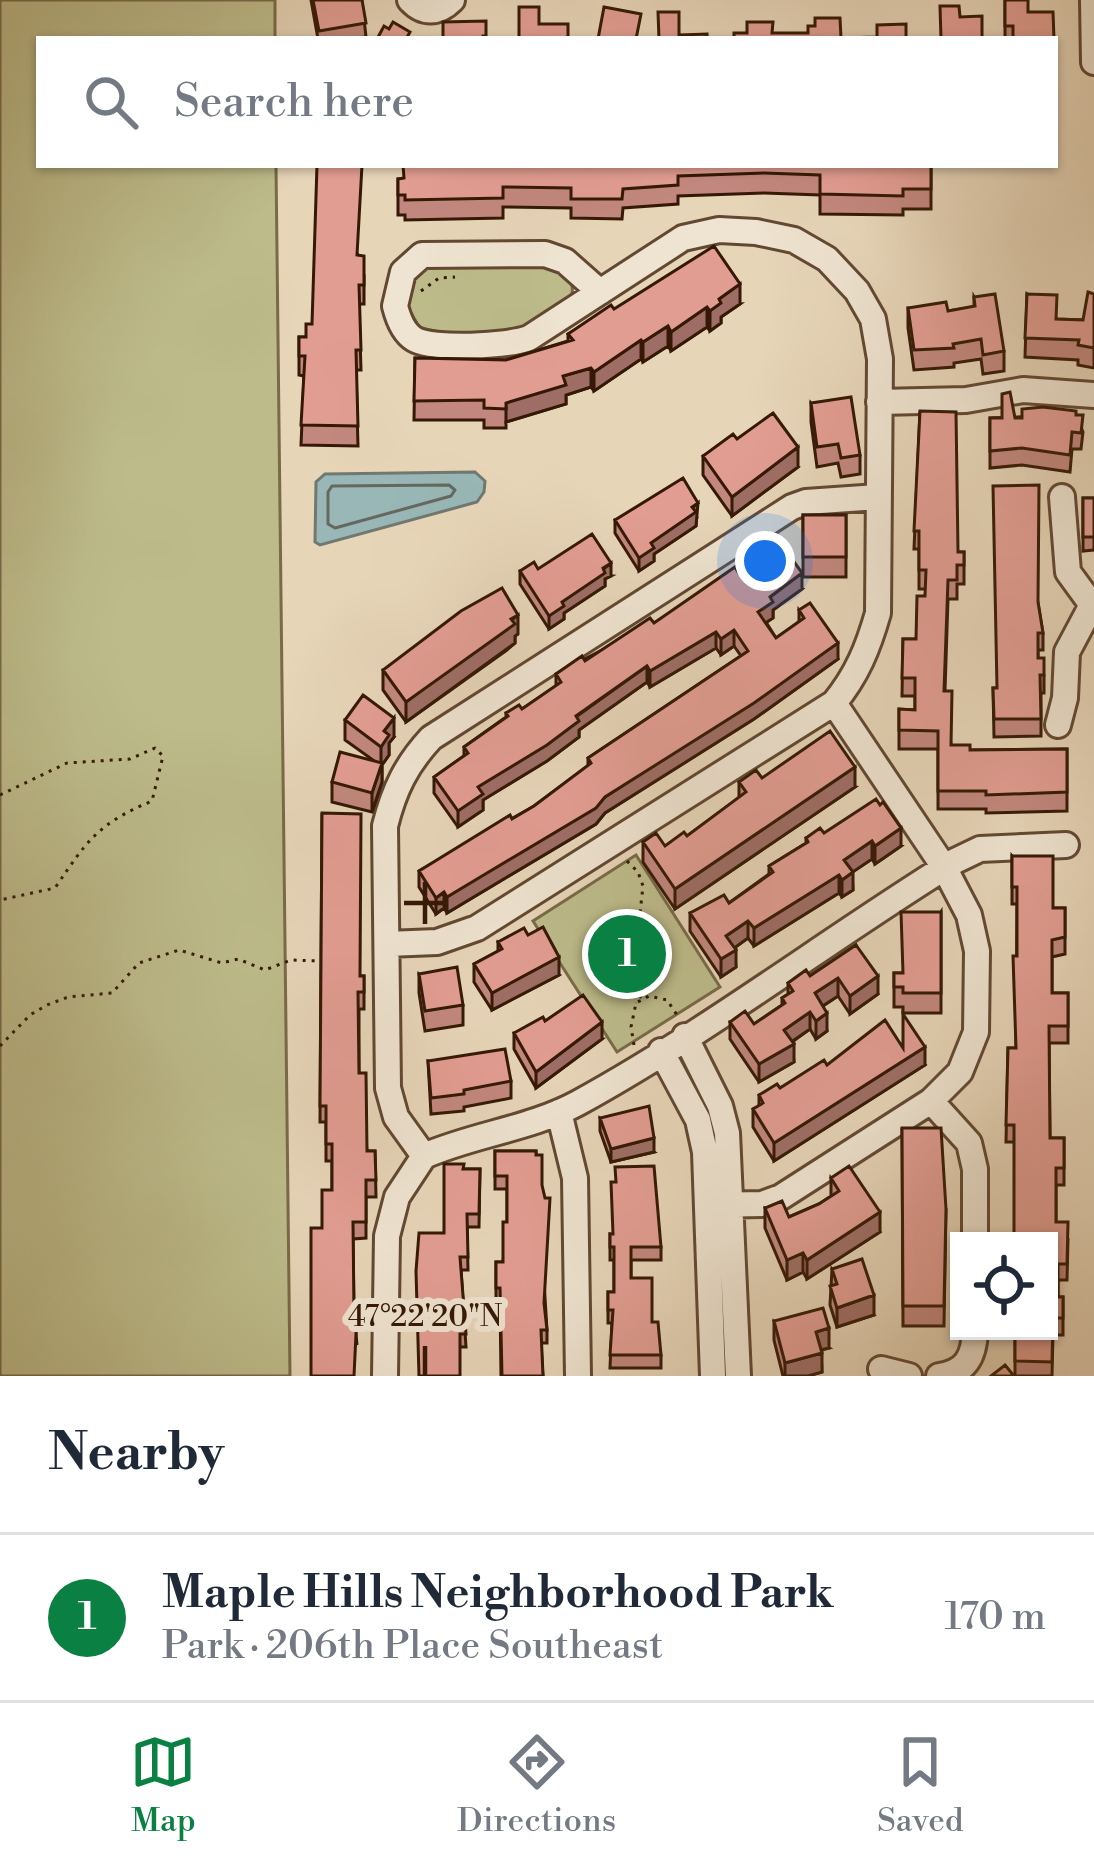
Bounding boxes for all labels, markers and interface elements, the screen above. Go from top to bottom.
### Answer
search box [36,36,1058,168]
icon: search [78,69,144,135]
text: Search here [174,74,414,131]
your location [735,531,795,591]
pin: 1 [588,909,666,999]
map controls [950,1232,1058,1340]
button: locate [950,1232,1058,1340]
text: 47°22'20"N [348,1298,502,1336]
text: Nearby [48,1422,224,1486]
text: Maple Hills Neighborhood Park [162,1565,834,1622]
text: 1 [78,1593,96,1642]
text: 170 m [944,1593,1046,1642]
text: Park · 206th Place Southeast [162,1622,663,1671]
tab: Map [130,1729,196,1842]
tab: Directions [457,1729,616,1842]
tab: Saved [877,1729,964,1842]

